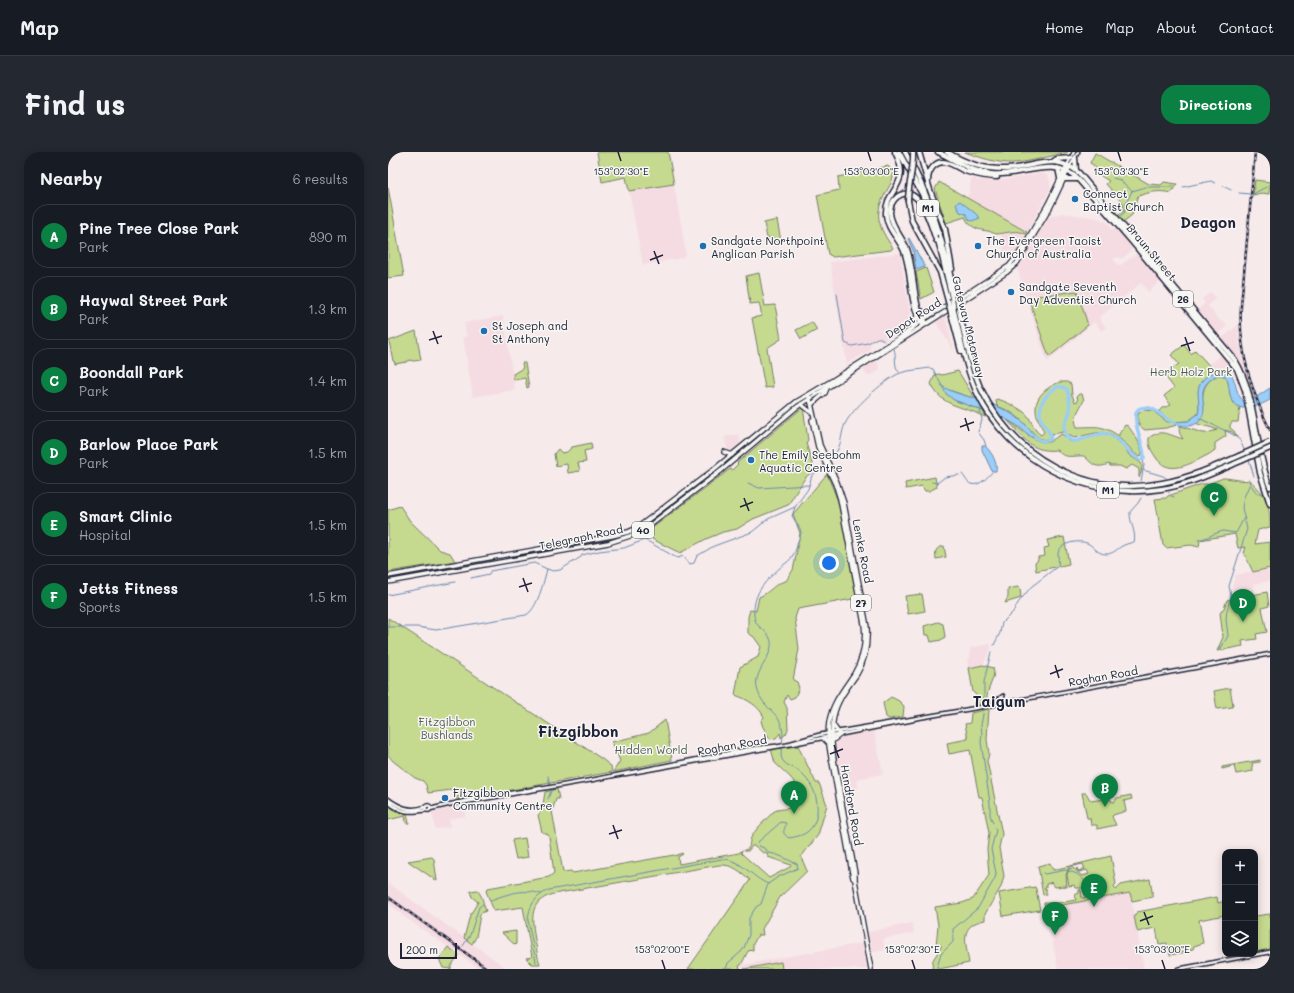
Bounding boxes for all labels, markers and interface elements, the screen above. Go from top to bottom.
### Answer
text: Map [20,15,59,40]
text: Home [1045,18,1083,37]
text: Map [1105,18,1134,37]
text: About [1156,18,1197,37]
text: Contact [1219,18,1274,37]
button: Directions [1161,85,1270,124]
text: Find us [24,86,125,122]
text: 153°02'30"E [593,164,649,178]
text: 153°03'00"E [843,164,899,178]
text: 153°03'30"E [1093,164,1149,178]
text: Nearby [40,167,102,189]
text: 6 results [293,170,348,187]
place label: Connect Baptist Church [1083,186,1164,214]
marker: Connect Baptist Church [1070,194,1080,204]
road number: M1 [917,200,939,216]
district label: Deagon [1180,212,1236,232]
text: Pine Tree Close Park [79,218,239,238]
street label: Braun Street [1124,220,1180,284]
text: A [49,228,59,245]
text: 890 m [309,228,347,245]
place label: Sandgate Northpoint Anglican Parish [711,233,824,261]
place label: The Evergreen Taoist Church of Australia [986,233,1101,261]
text: Park [79,238,108,255]
marker: Sandgate Northpoint Anglican Parish [698,241,708,251]
marker: The Evergreen Taoist Church of Australia [973,241,983,251]
street label: Gateway Motorway [949,274,989,380]
place label: Sandgate Seventh Day Adventist Church [1019,279,1136,307]
marker: Sandgate Seventh Day Adventist Church [1006,287,1016,297]
text: Haywal Street Park [79,290,228,310]
road number: 26 [1173,291,1193,307]
street label: Depot Road [882,294,944,342]
text: B [50,300,58,317]
text: 1.3 km [308,300,347,317]
text: Park [79,310,108,327]
place label: St Joseph and St Anthony [492,318,568,346]
marker: St Joseph and St Anthony [479,326,489,336]
text: Boondall Park [79,362,184,382]
park label: Herb Holz Park [1150,364,1232,379]
text: C [49,372,59,389]
text: 1.4 km [308,372,347,389]
text: Park [79,382,108,399]
text: Barlow Place Park [79,434,218,454]
text: D [49,444,59,461]
text: 1.5 km [308,444,347,461]
place label: The Emily Seebohm Aquatic Centre [759,447,860,475]
text: Park [79,454,108,471]
marker: The Emily Seebohm Aquatic Centre [746,455,756,465]
road number: M1 [1097,482,1119,498]
pin: C [1201,483,1227,516]
text: Smart Clinic [79,506,172,526]
text: E [50,516,58,533]
text: 1.5 km [308,516,347,533]
street label: Lemke Road [849,518,877,584]
street label: Telegraph Road [538,521,624,553]
road number: 40 [632,522,654,538]
text: Hospital [79,526,131,543]
your location [819,553,839,573]
text: Jetts Fitness [79,578,178,598]
text: F [50,588,58,605]
text: 1.5 km [308,588,347,605]
pin: D [1230,589,1256,622]
road number: 27 [851,595,871,611]
text: Sports [79,598,121,615]
street label: Roghan Road [1067,663,1139,689]
district label: Taigum [973,691,1025,711]
park label: Fitzgibbon Bushlands [419,714,475,742]
district label: Fitzgibbon [538,721,618,741]
street label: Roghan Road [696,732,768,758]
park label: Hidden World [614,742,688,757]
street label: Handford Road [837,763,867,847]
pin: B [1092,774,1118,807]
pin: A [781,781,807,814]
place label: Fitzgibbon Community Centre [453,785,553,813]
marker: Fitzgibbon Community Centre [440,793,450,803]
map controls [1222,849,1258,957]
button: + [1222,849,1258,885]
pin: E [1081,874,1107,907]
button: − [1222,885,1258,921]
pin: F [1042,902,1068,935]
button: layers [1222,921,1258,957]
scale bar [400,941,457,960]
text: 200 m [406,942,438,957]
text: 153°02'00"E [634,942,690,956]
text: 153°02'30"E [884,942,940,956]
text: 153°03'00"E [1134,942,1190,956]

